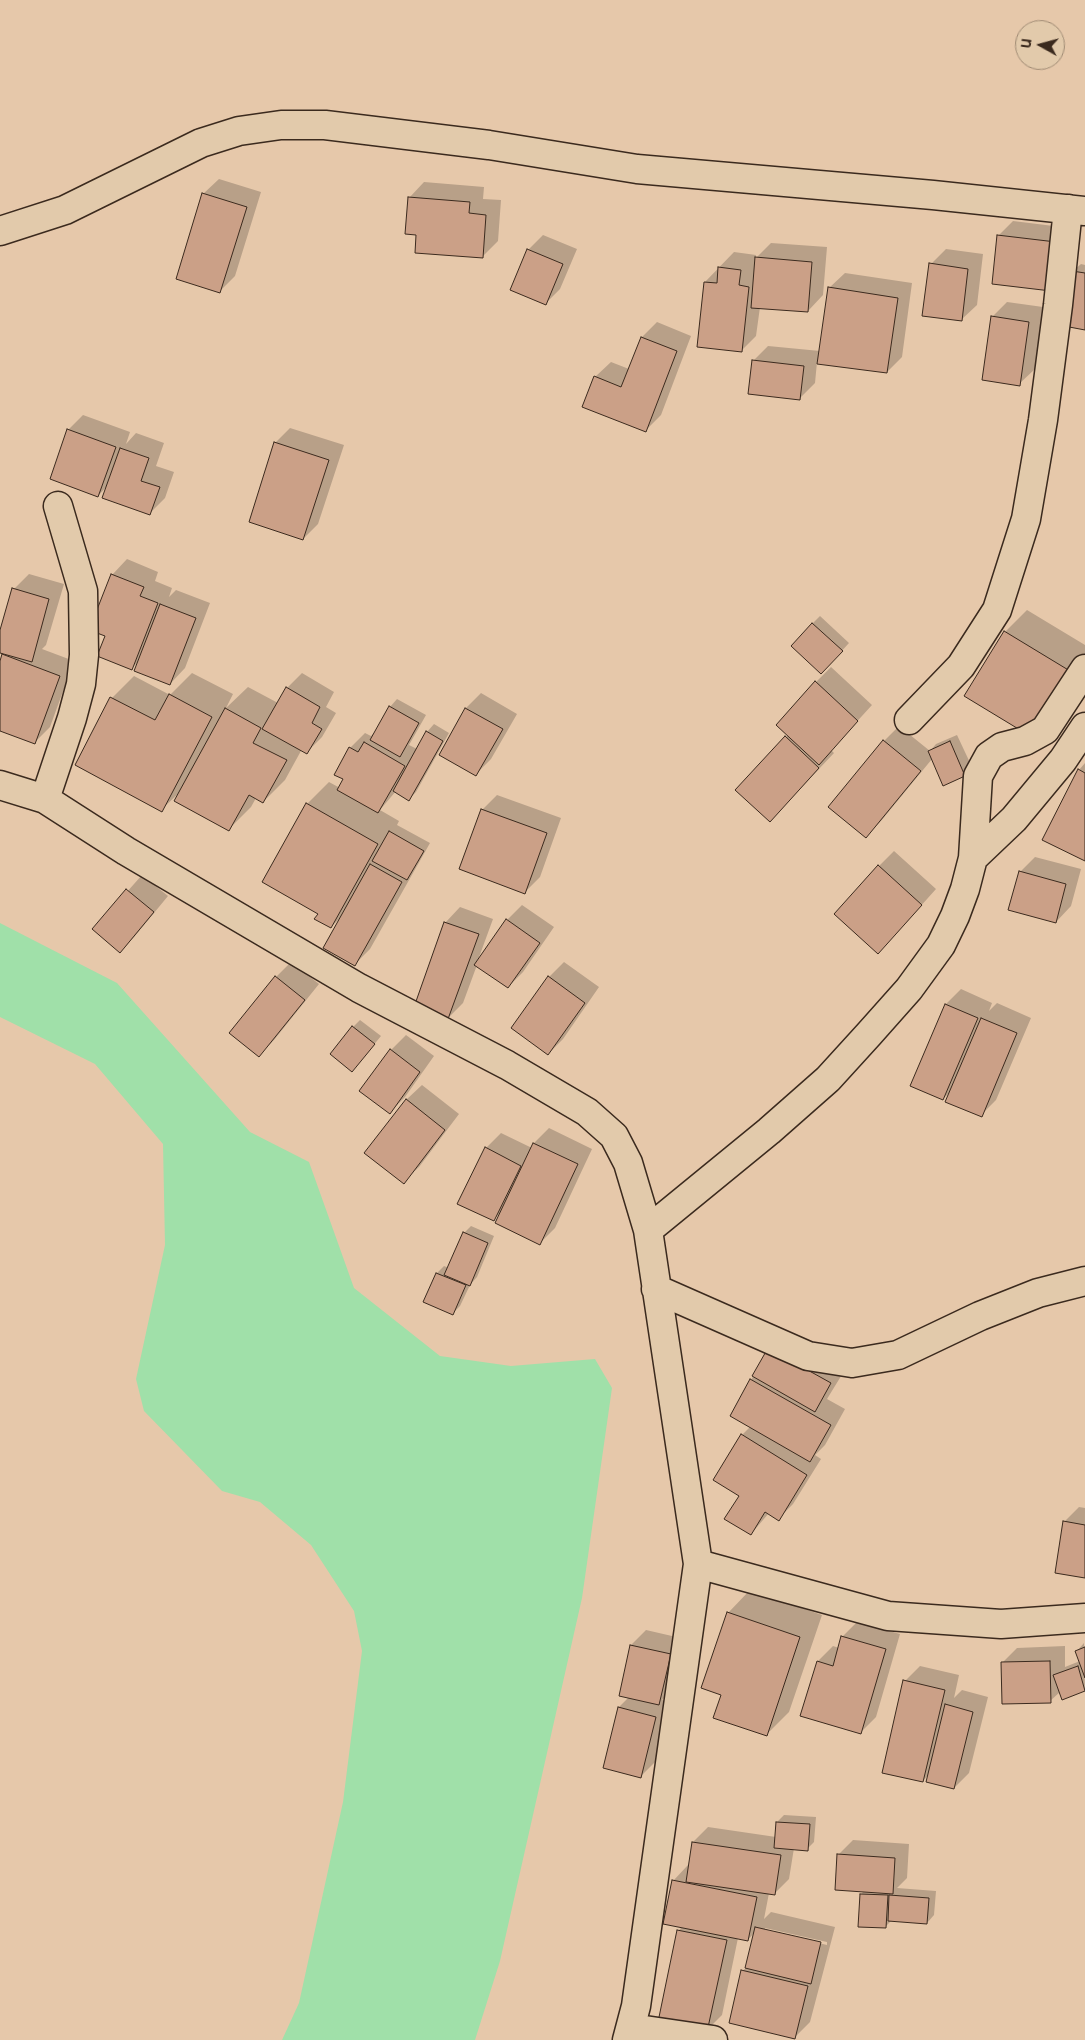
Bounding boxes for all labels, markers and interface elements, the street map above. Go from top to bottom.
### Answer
north arrow [1015,20,1065,70]
text: U [1016,37,1036,49]

